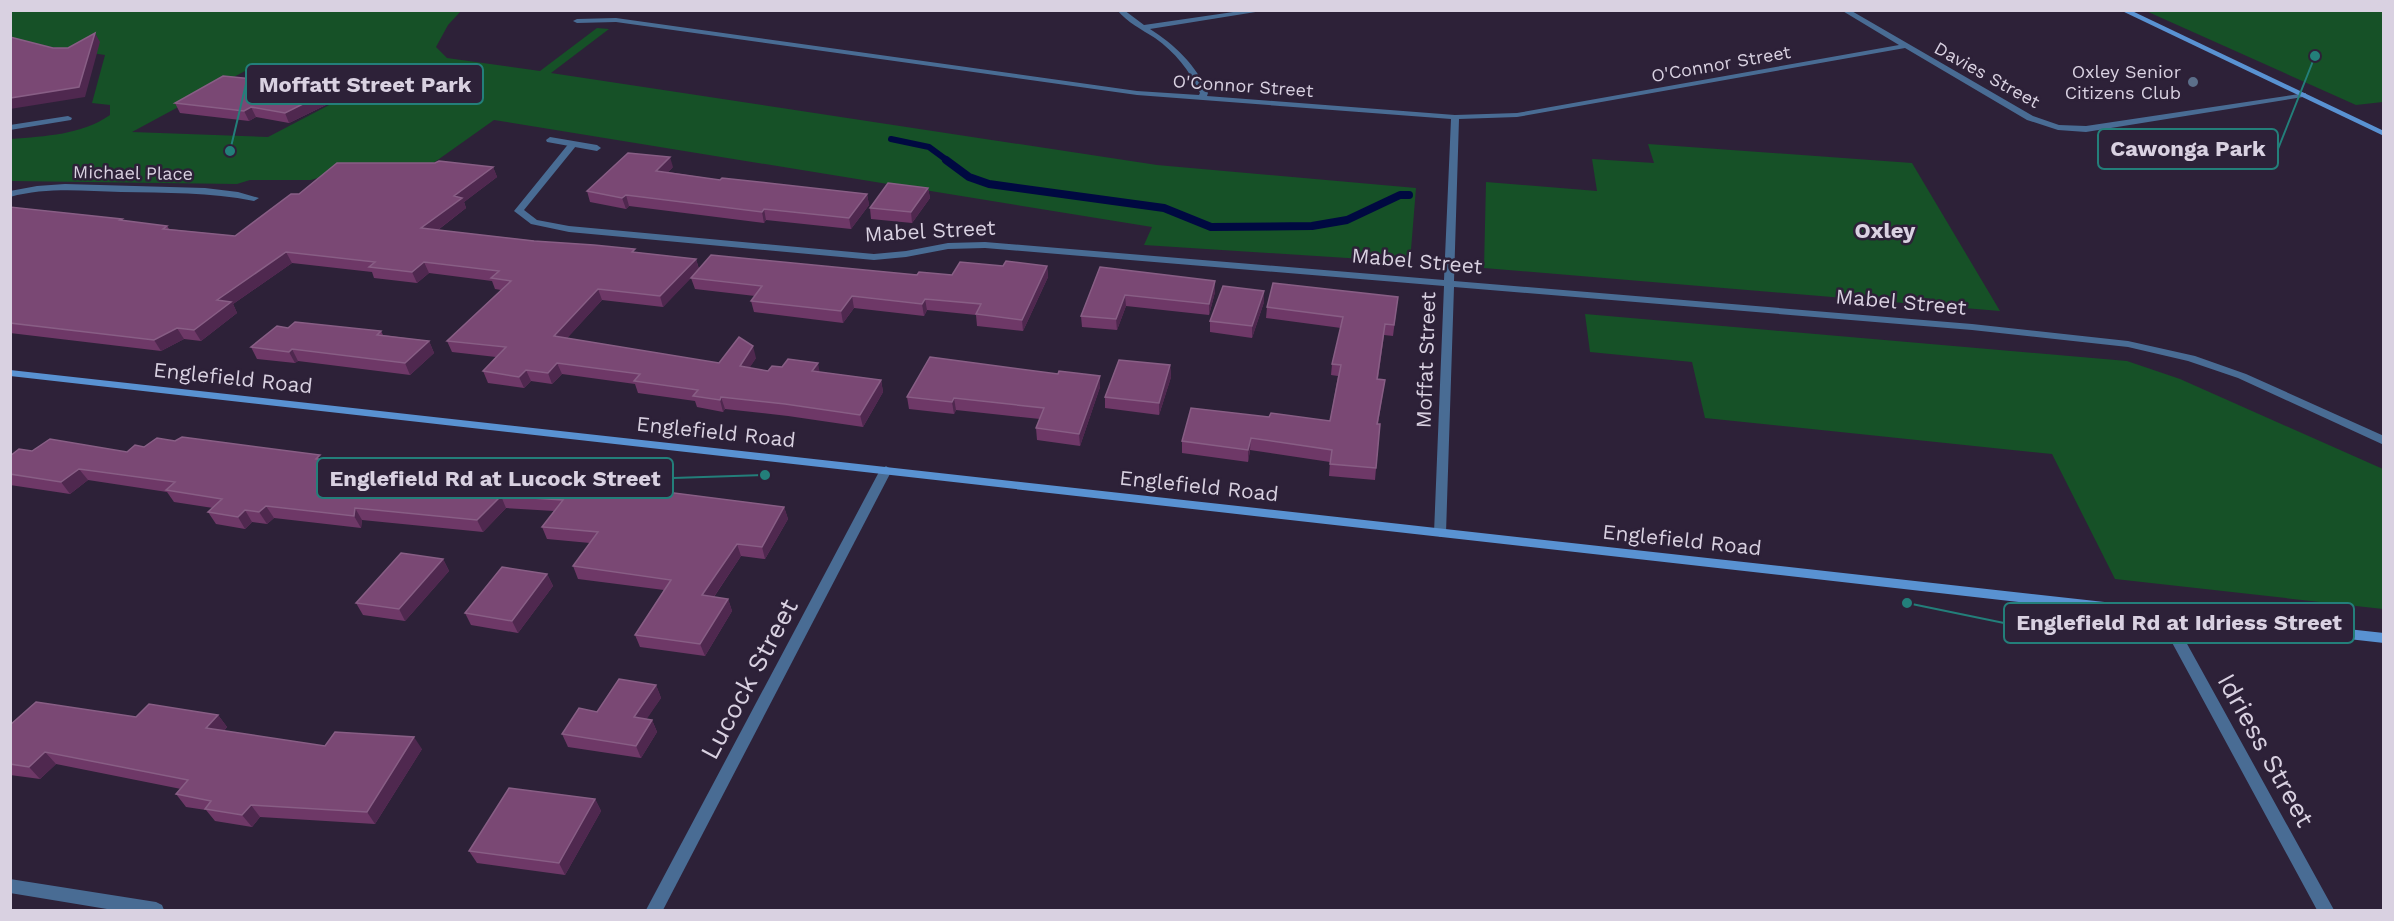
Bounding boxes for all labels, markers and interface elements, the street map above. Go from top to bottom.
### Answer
street label: Davies Street [1931,37,2044,112]
street label: O'Connor Street [1650,41,1793,86]
place label: Oxley Senior Citizens Club [2065,61,2181,103]
callout: Moffatt Street Park [246,64,483,104]
street label: O'Connor Street [1172,70,1315,101]
text: Moffatt Street Park [259,72,472,97]
marker: Oxley Senior Citizens Club [2186,75,2200,89]
callout: Cawonga Park [2098,129,2278,169]
text: Cawonga Park [2110,136,2266,161]
street label: Michael Place [73,161,193,184]
street label: Mabel Street [864,215,996,246]
district label: Oxley [1855,218,1916,243]
street label: Mabel Street [1351,242,1484,279]
street label: Mabel Street [1835,283,1968,320]
street label: Moffat Street [1411,291,1440,429]
street label: Englefield Road [152,357,314,398]
street label: Englefield Road [635,411,797,452]
callout: Englefield Rd at Lucock Street [317,458,673,498]
street label: Englefield Road [1118,465,1280,506]
text: Englefield Rd at Lucock Street [329,466,661,491]
street label: Englefield Road [1601,519,1763,560]
street label: Lucock Street [694,594,804,764]
callout: Englefield Rd at Idriess Street [2004,603,2354,643]
text: Englefield Rd at Idriess Street [2016,610,2342,635]
street label: Idriess Street [2211,668,2321,832]

